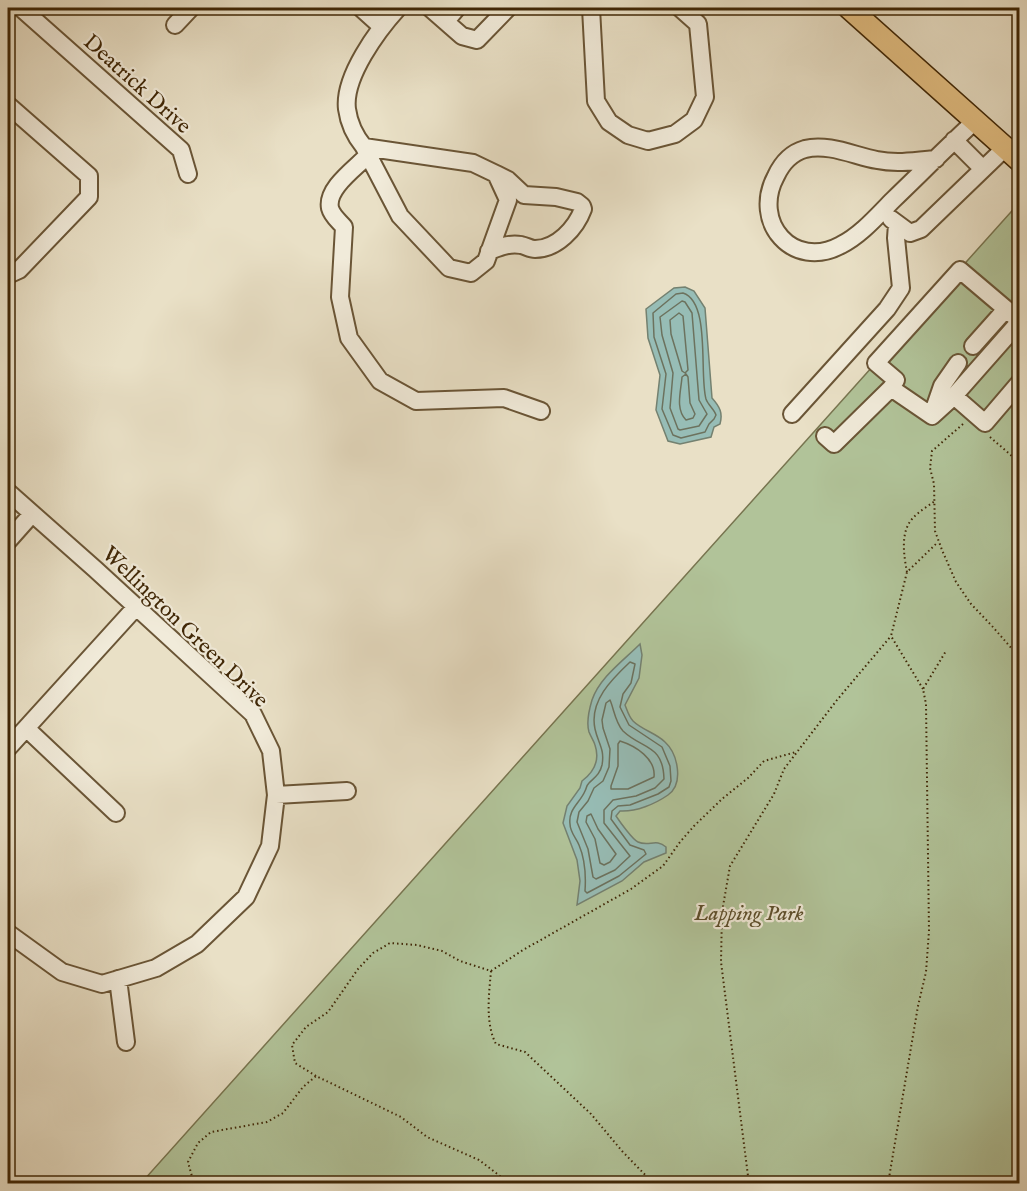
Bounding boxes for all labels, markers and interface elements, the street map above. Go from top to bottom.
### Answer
street label: Deatrick Drive [77,29,197,140]
street label: Wellington Green Drive [95,541,274,714]
park label: Lapping Park [693,900,804,928]

